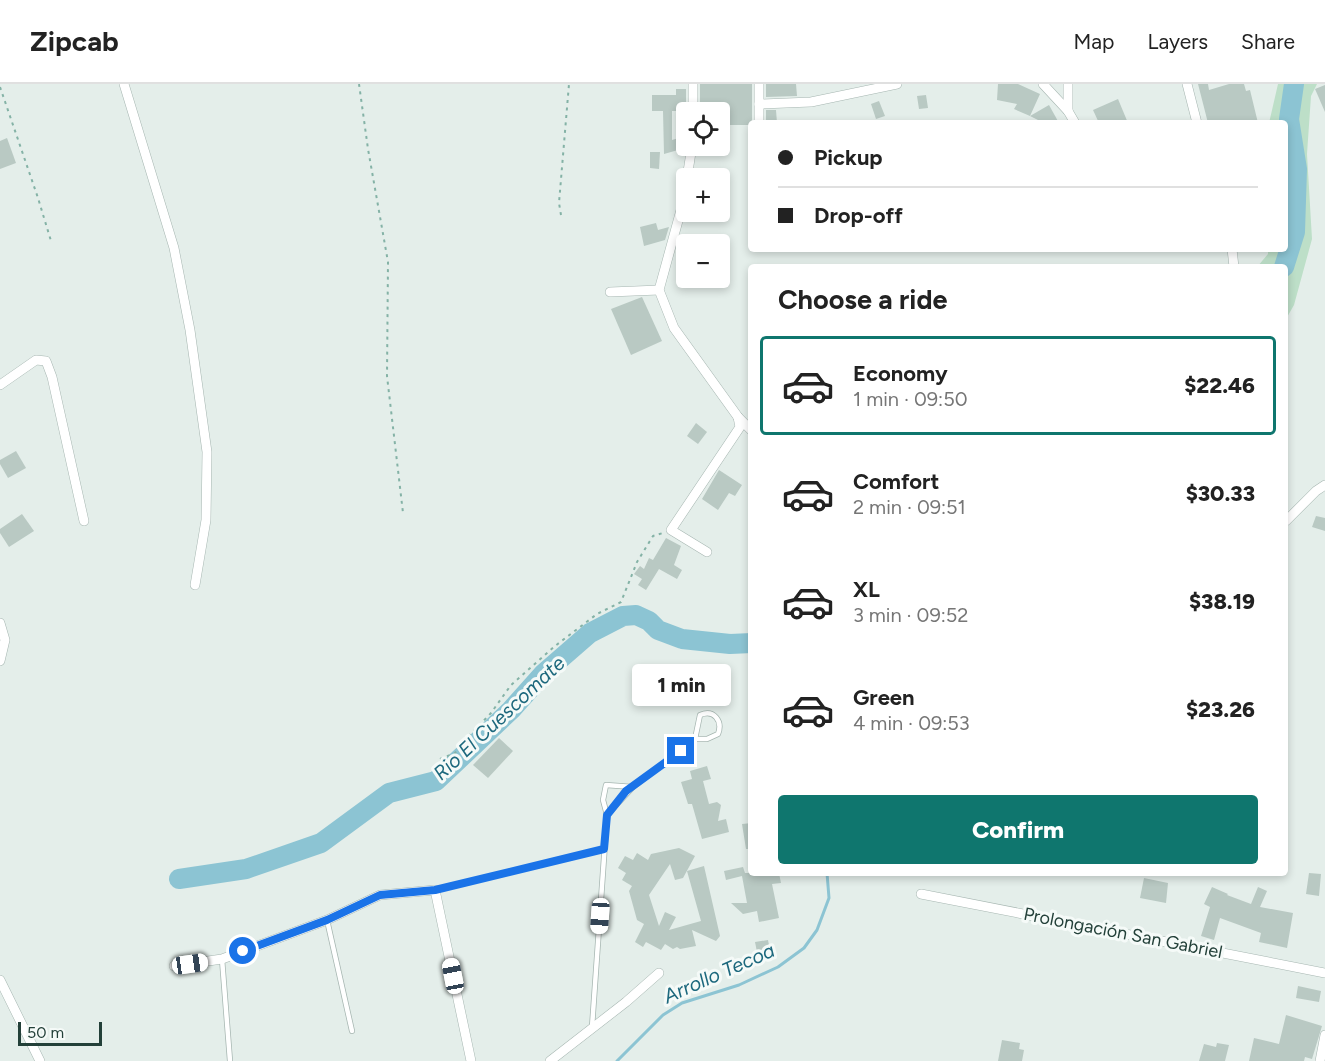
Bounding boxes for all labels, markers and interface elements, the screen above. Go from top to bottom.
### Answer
text: Zipcab [30,24,119,58]
text: Map [1074,29,1114,54]
text: Layers [1147,29,1208,54]
text: Share [1241,29,1295,54]
map controls [676,102,730,288]
button: locate [676,102,730,156]
text: Pickup [814,144,883,171]
button: + [676,168,730,222]
text: Drop-off [814,202,903,229]
button: − [676,234,730,288]
text: Choose a ride [778,283,947,316]
icon: car [781,359,835,413]
text: Economy [853,360,948,387]
text: $22.46 [1184,372,1255,399]
text: 1 min · 09:50 [853,387,968,411]
icon: car [781,467,835,521]
text: Comfort [853,468,939,495]
text: $30.33 [1186,480,1255,507]
text: 2 min · 09:51 [853,495,966,519]
icon: car [781,575,835,629]
text: XL [853,576,880,603]
text: $38.19 [1189,588,1255,615]
text: 3 min · 09:52 [853,603,968,627]
water label: Rio El Cuescomate [428,651,570,785]
callout: 1 min [632,664,730,706]
text: 1 min [658,673,705,697]
icon: car [781,683,835,737]
text: Green [853,684,915,711]
text: $23.26 [1186,696,1255,723]
text: 4 min · 09:53 [853,711,970,735]
route end [667,737,694,764]
button: Confirm [778,795,1258,864]
car [590,897,610,935]
street label: Prolongación San Gabriel [1022,903,1224,963]
route start [229,937,256,964]
water label: Arrollo Tecoa [659,938,779,1009]
car [171,953,209,975]
car [441,957,465,995]
scale bar [18,1019,102,1046]
text: 50 m [27,1023,64,1042]

